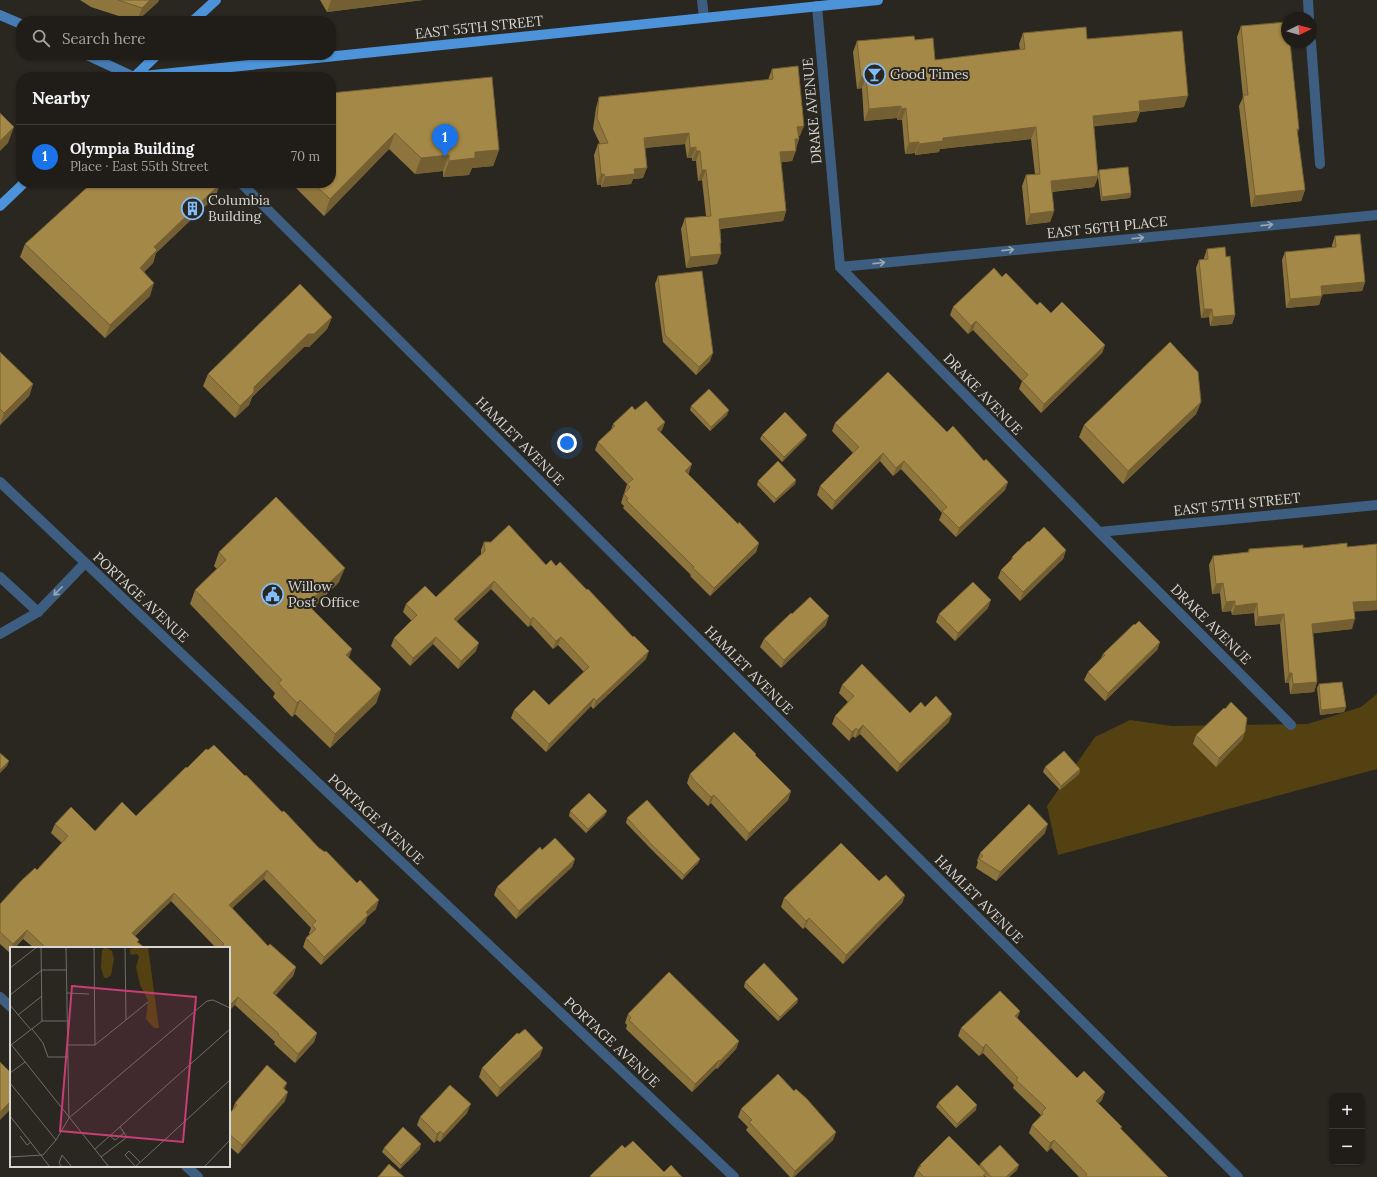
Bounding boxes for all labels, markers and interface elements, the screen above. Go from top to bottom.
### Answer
street label: EAST 55TH STREET [414,11,544,43]
north arrow [1281,12,1317,48]
search box [16,16,336,60]
icon: search [30,27,52,49]
text: Search here [62,29,145,48]
street label: DRAKE AVENUE [798,57,826,165]
bar icon: Good Times [861,61,887,87]
place label: Good Times [890,65,969,83]
text: Nearby [32,87,90,109]
pin: 1 [432,124,458,157]
text: Olympia Building [70,139,194,158]
text: 1 [42,148,48,165]
text: 70 m [291,148,320,165]
text: Place · East 55th Street [70,158,209,175]
place label: Columbia Building [208,191,270,225]
building icon: Columbia Building [179,195,205,221]
street label: EAST 56TH PLACE [1046,212,1169,242]
one-way arrow [1260,222,1273,229]
one-way arrow [1131,234,1144,242]
one-way arrow [1001,247,1014,254]
one-way arrow [872,259,885,267]
street label: DRAKE AVENUE [940,349,1027,439]
street label: HAMLET AVENUE [472,393,568,489]
your location [557,433,577,453]
street label: EAST 57TH STREET [1173,488,1302,520]
street label: PORTAGE AVENUE [89,548,193,646]
place label: Willow Post Office [288,577,360,611]
street label: DRAKE AVENUE [1167,580,1255,668]
public building icon: Willow Post Office [260,581,286,607]
one-way arrow [53,586,63,596]
street label: HAMLET AVENUE [701,622,797,718]
street label: PORTAGE AVENUE [324,770,428,868]
street label: HAMLET AVENUE [931,851,1027,947]
inset map [10,947,230,1167]
street label: PORTAGE AVENUE [560,993,664,1091]
map controls [1329,1093,1365,1165]
button: + [1329,1093,1365,1129]
button: − [1329,1129,1365,1165]

